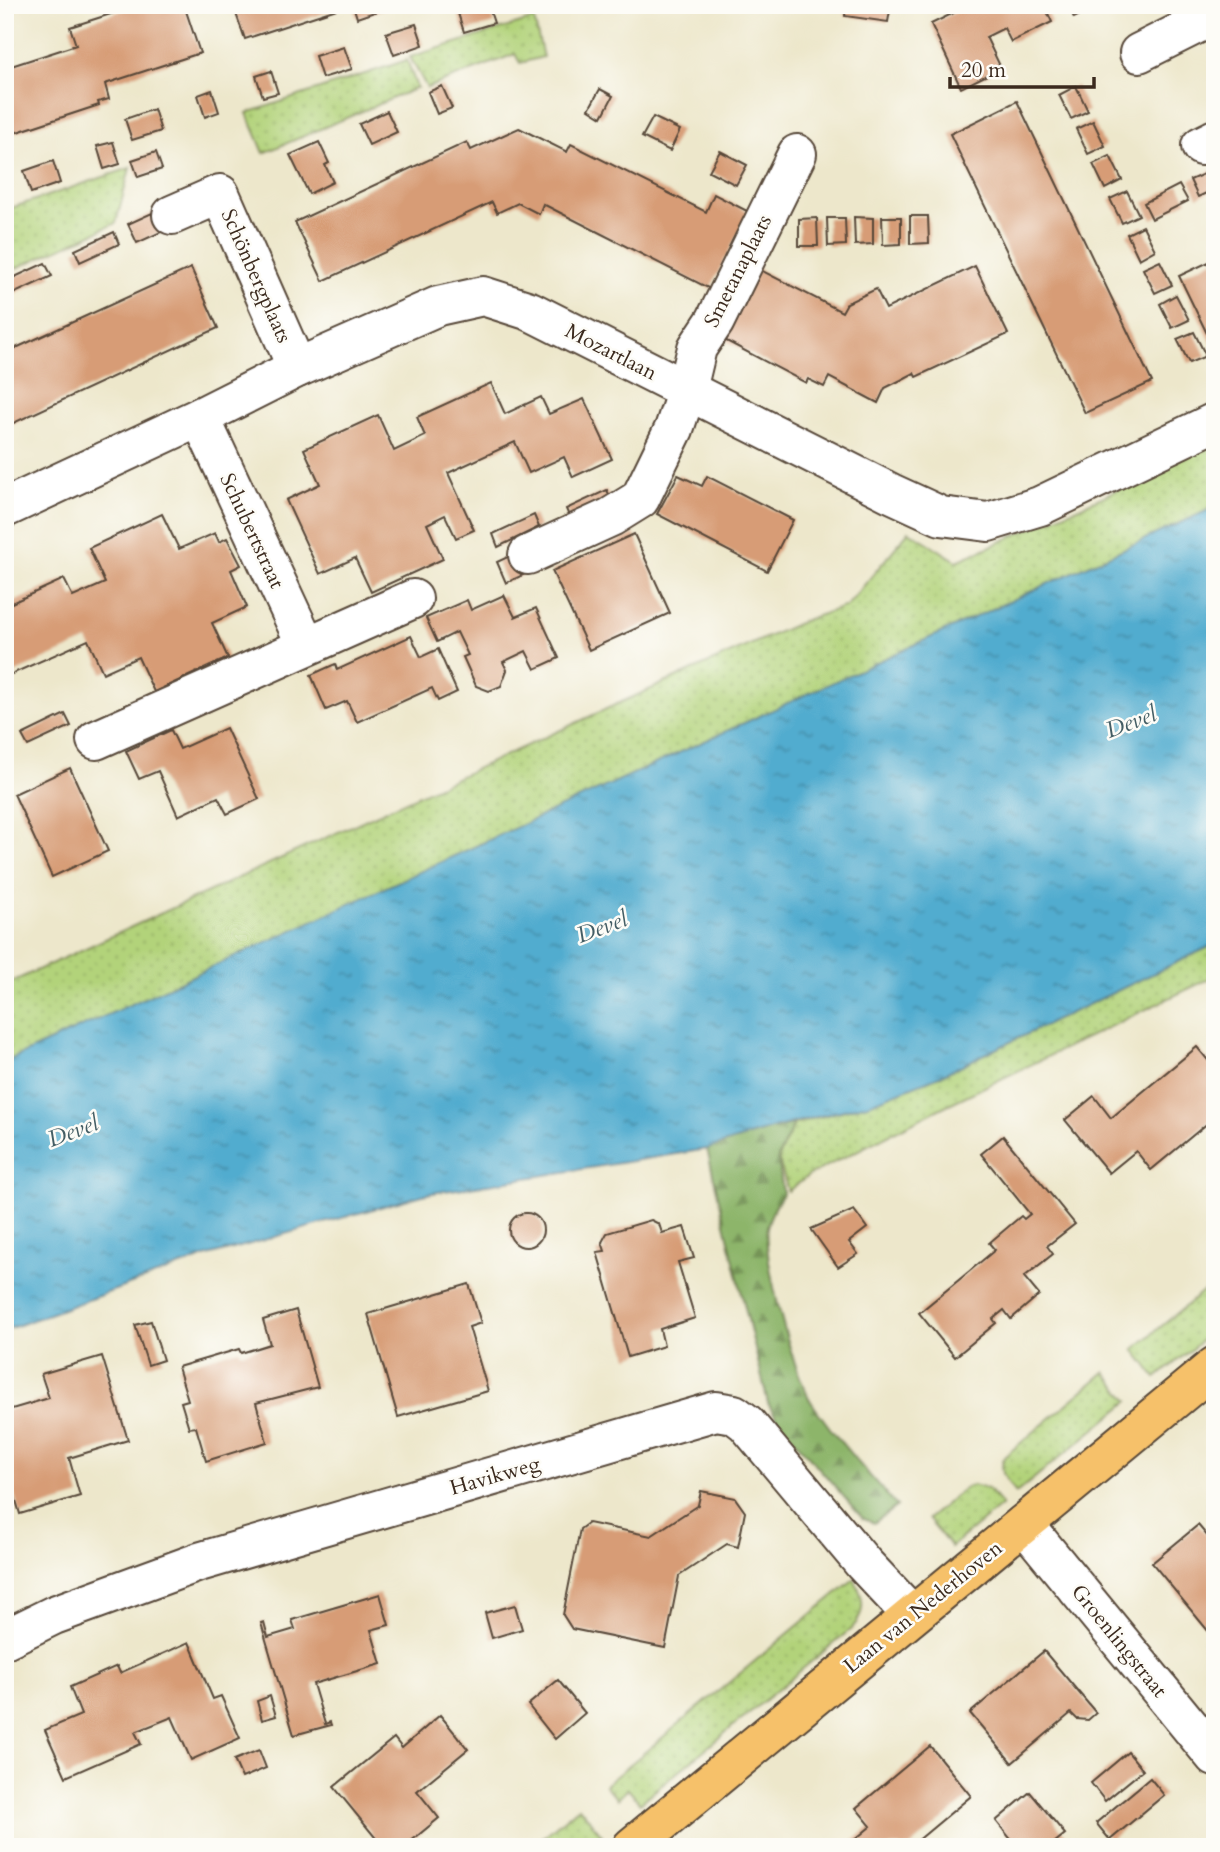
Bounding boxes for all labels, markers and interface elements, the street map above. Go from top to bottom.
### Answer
scale bar [950,46,1094,90]
text: 20 m [961,56,1006,85]
street label: Schönbergplaats [214,205,298,347]
street label: Smetanaplaats [697,210,779,332]
street label: Mozartlaan [560,317,662,387]
street label: Schubertstraat [213,469,292,594]
water label: Devel [1101,698,1162,746]
water label: Devel [572,903,633,951]
water label: Devel [43,1107,104,1155]
street label: Havikweg [447,1449,544,1503]
street label: Laan van Nederhoven [838,1534,1009,1680]
street label: Groenlingstraat [1064,1578,1174,1704]

